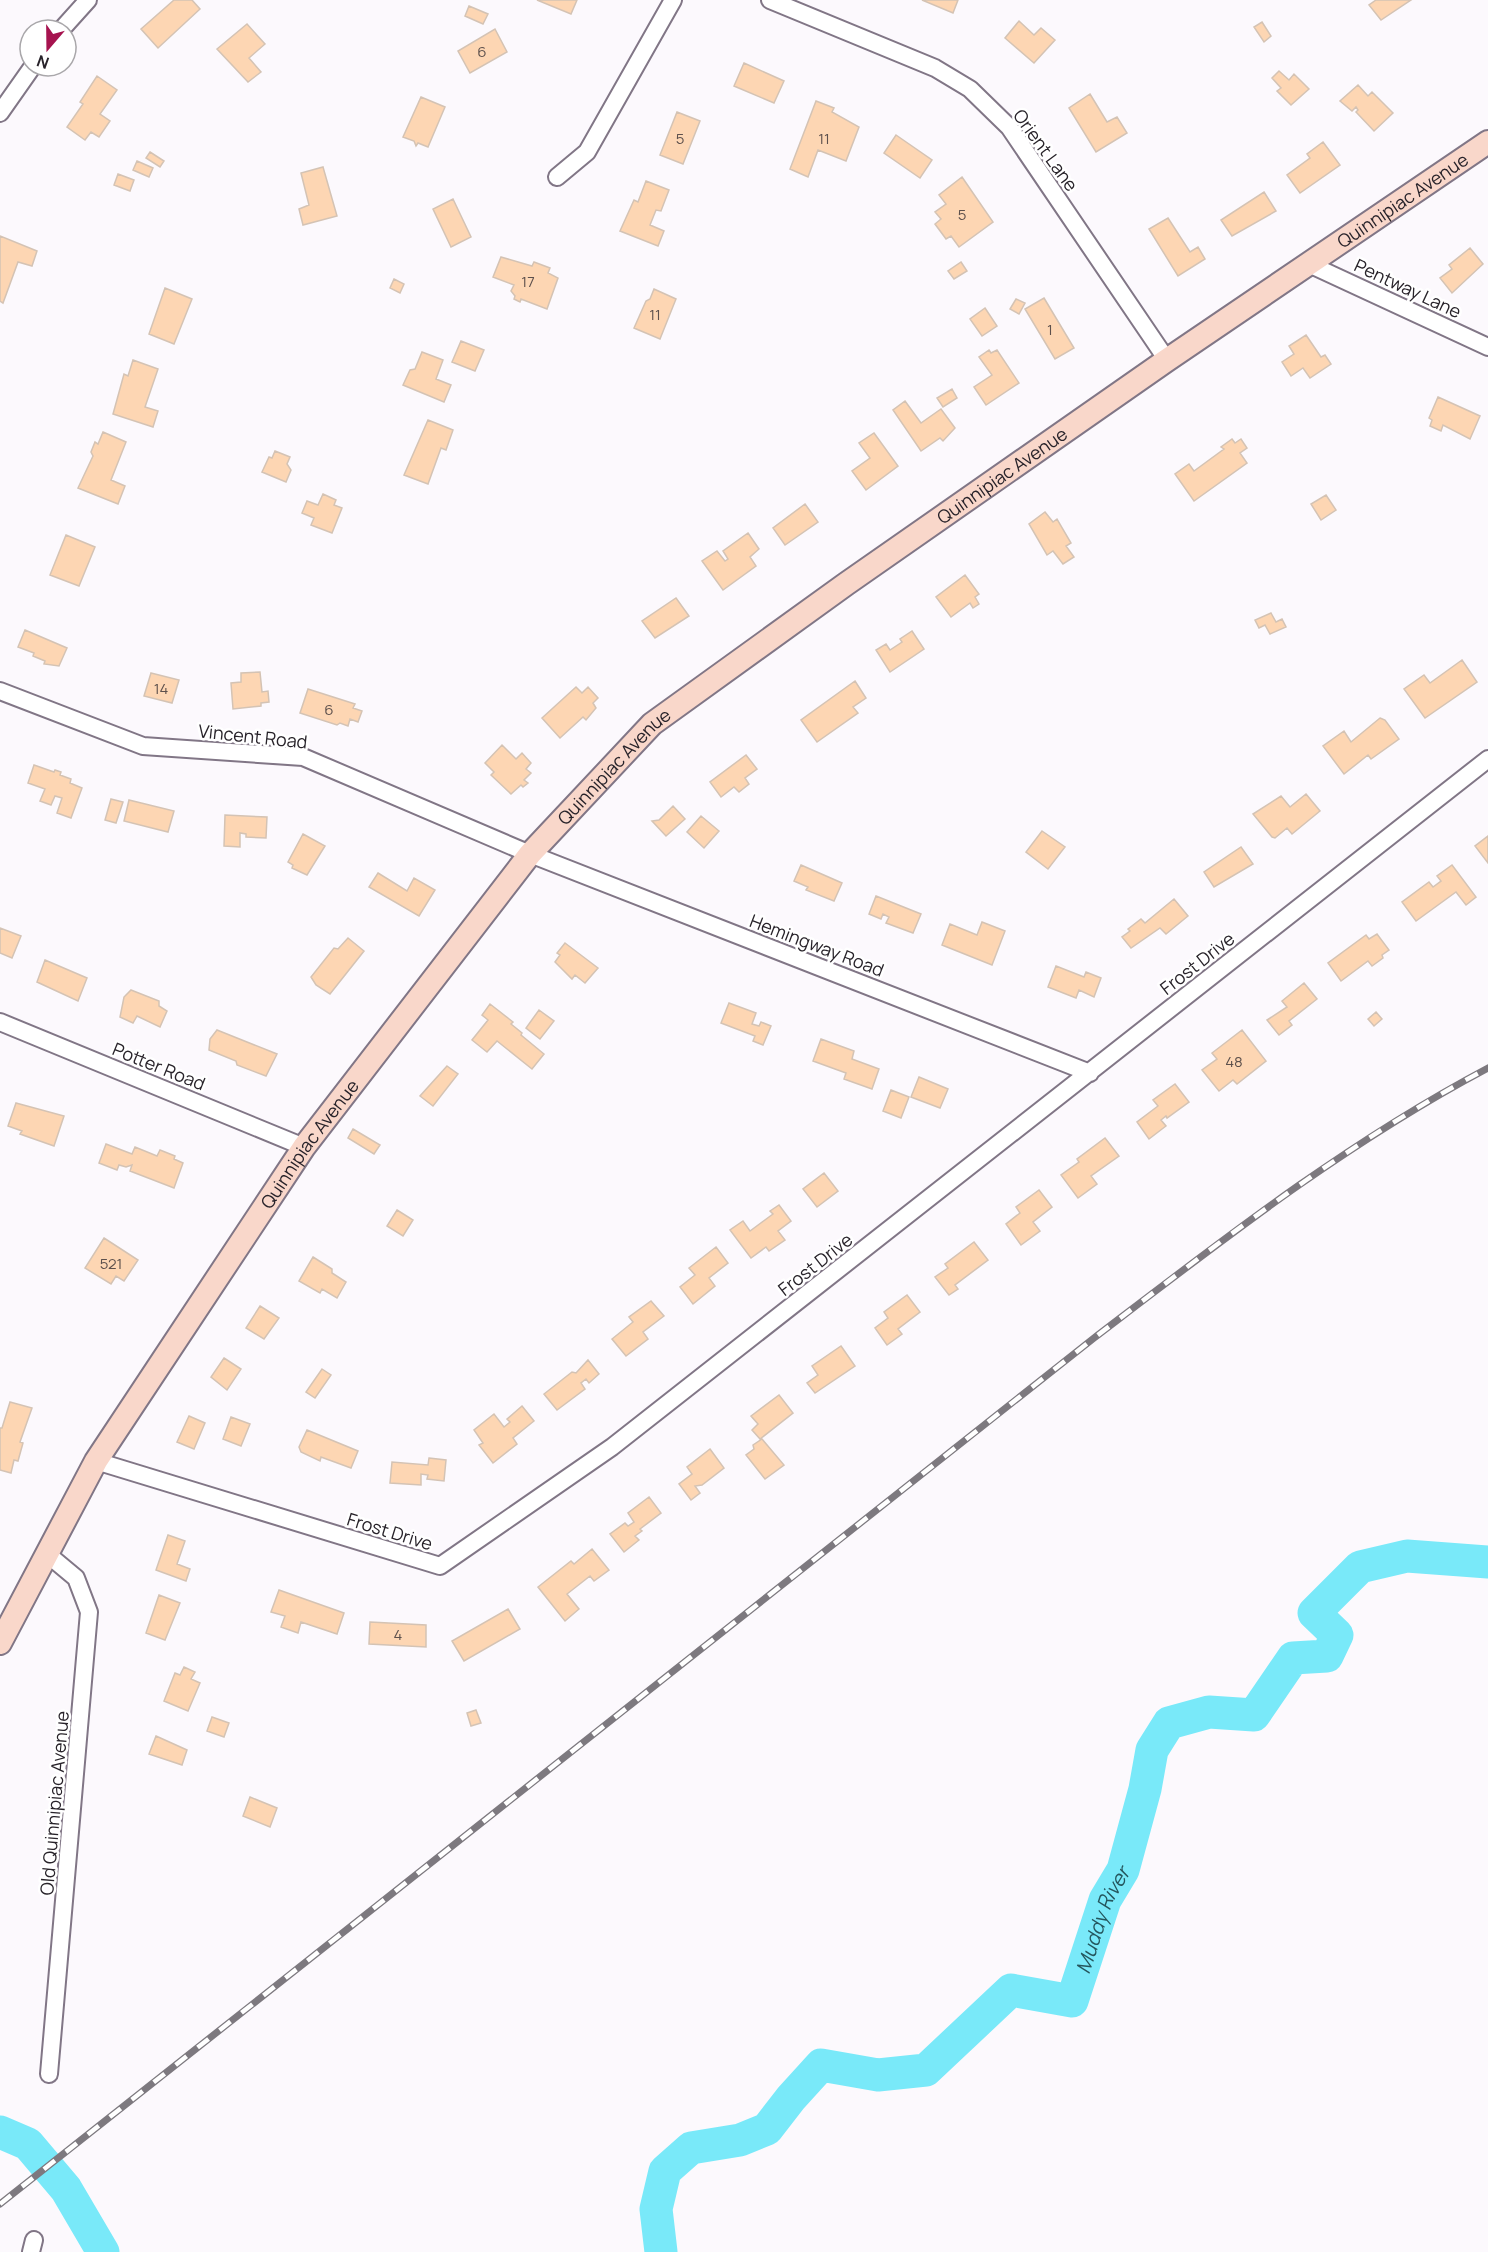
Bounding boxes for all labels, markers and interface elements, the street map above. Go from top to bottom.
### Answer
north arrow [18,18,78,78]
house number: 6 [477,41,487,62]
text: N [34,50,52,74]
street label: Orient Lane [1008,104,1084,196]
house number: 5 [676,128,684,149]
house number: 11 [818,128,830,149]
street label: Quinnipiac Avenue [1332,147,1473,253]
house number: 5 [958,204,966,225]
street label: Pentway Lane [1351,253,1465,323]
house number: 17 [521,271,535,292]
house number: 11 [649,304,661,325]
house number: 1 [1047,319,1053,340]
street label: Quinnipiac Avenue [932,421,1072,529]
house number: 14 [154,678,168,699]
house number: 6 [324,699,334,720]
street label: Quinnipiac Avenue [552,703,675,830]
street label: Vincent Road [197,718,309,754]
street label: Hemingway Road [746,908,888,982]
street label: Frost Drive [1155,926,1239,1000]
street label: Potter Road [109,1037,209,1095]
house number: 48 [1225,1051,1243,1072]
street label: Quinnipiac Avenue [255,1074,364,1213]
street label: Frost Drive [773,1227,857,1301]
house number: 521 [100,1253,122,1274]
street label: Frost Drive [344,1507,436,1555]
house number: 4 [394,1624,403,1645]
street label: Old Quinnipiac Avenue [34,1710,74,1896]
water label: Muddy River [1068,1859,1137,1977]

